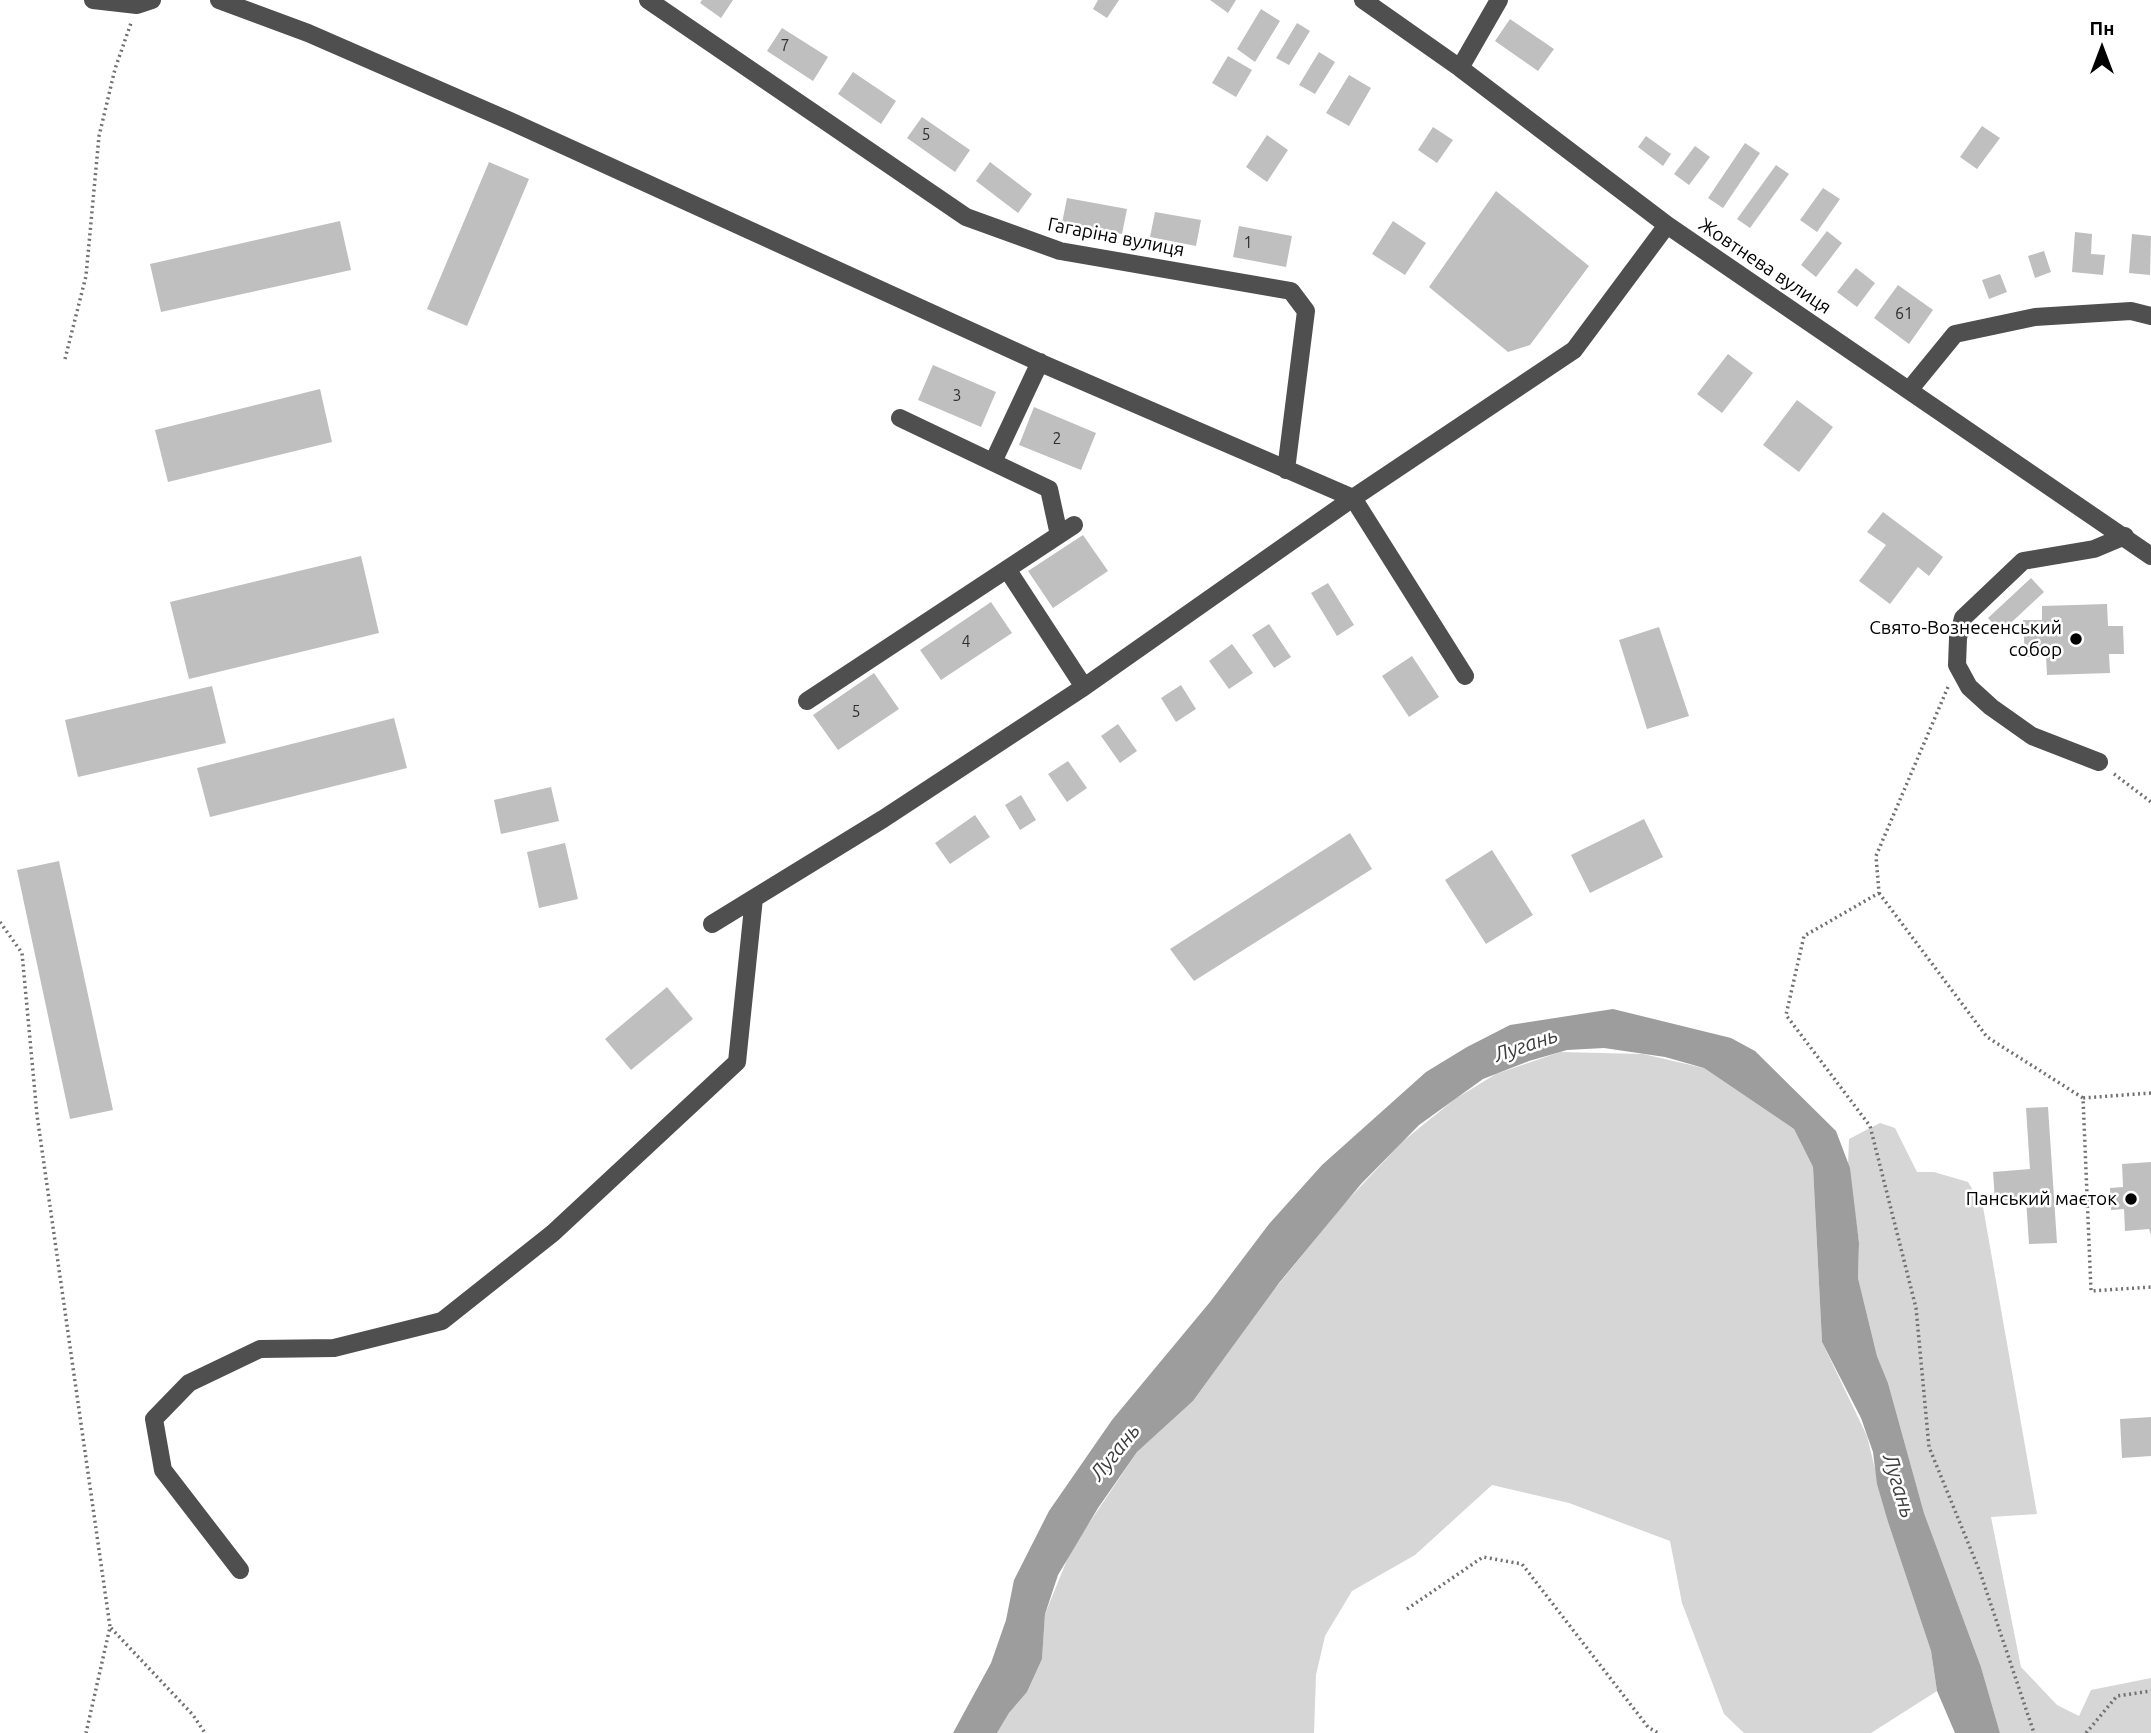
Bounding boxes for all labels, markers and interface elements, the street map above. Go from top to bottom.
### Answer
north arrow [2067,14,2137,84]
text: Пн [2090,17,2114,39]
house number: 7 [780,36,790,56]
house number: 5 [921,125,931,145]
street label: Гагаріна вулиця [1046,213,1186,261]
street label: Жовтнева вулиця [1694,213,1836,319]
house number: 1 [1243,233,1253,253]
house number: 61 [1895,304,1913,324]
house number: 3 [952,386,962,406]
house number: 2 [1052,429,1062,449]
place label: Свято-Вознесенський собор [1869,617,2062,661]
marker: Свято-Вознесенський собор [2068,631,2084,647]
house number: 4 [961,632,971,652]
house number: 5 [851,702,861,722]
water label: Лугань [1491,1022,1561,1068]
place label: Панський маєток [1966,1188,2117,1210]
marker: Панський маєток [2123,1191,2139,1207]
water label: Лугань [1084,1418,1146,1486]
water label: Лугань [1877,1451,1921,1521]

